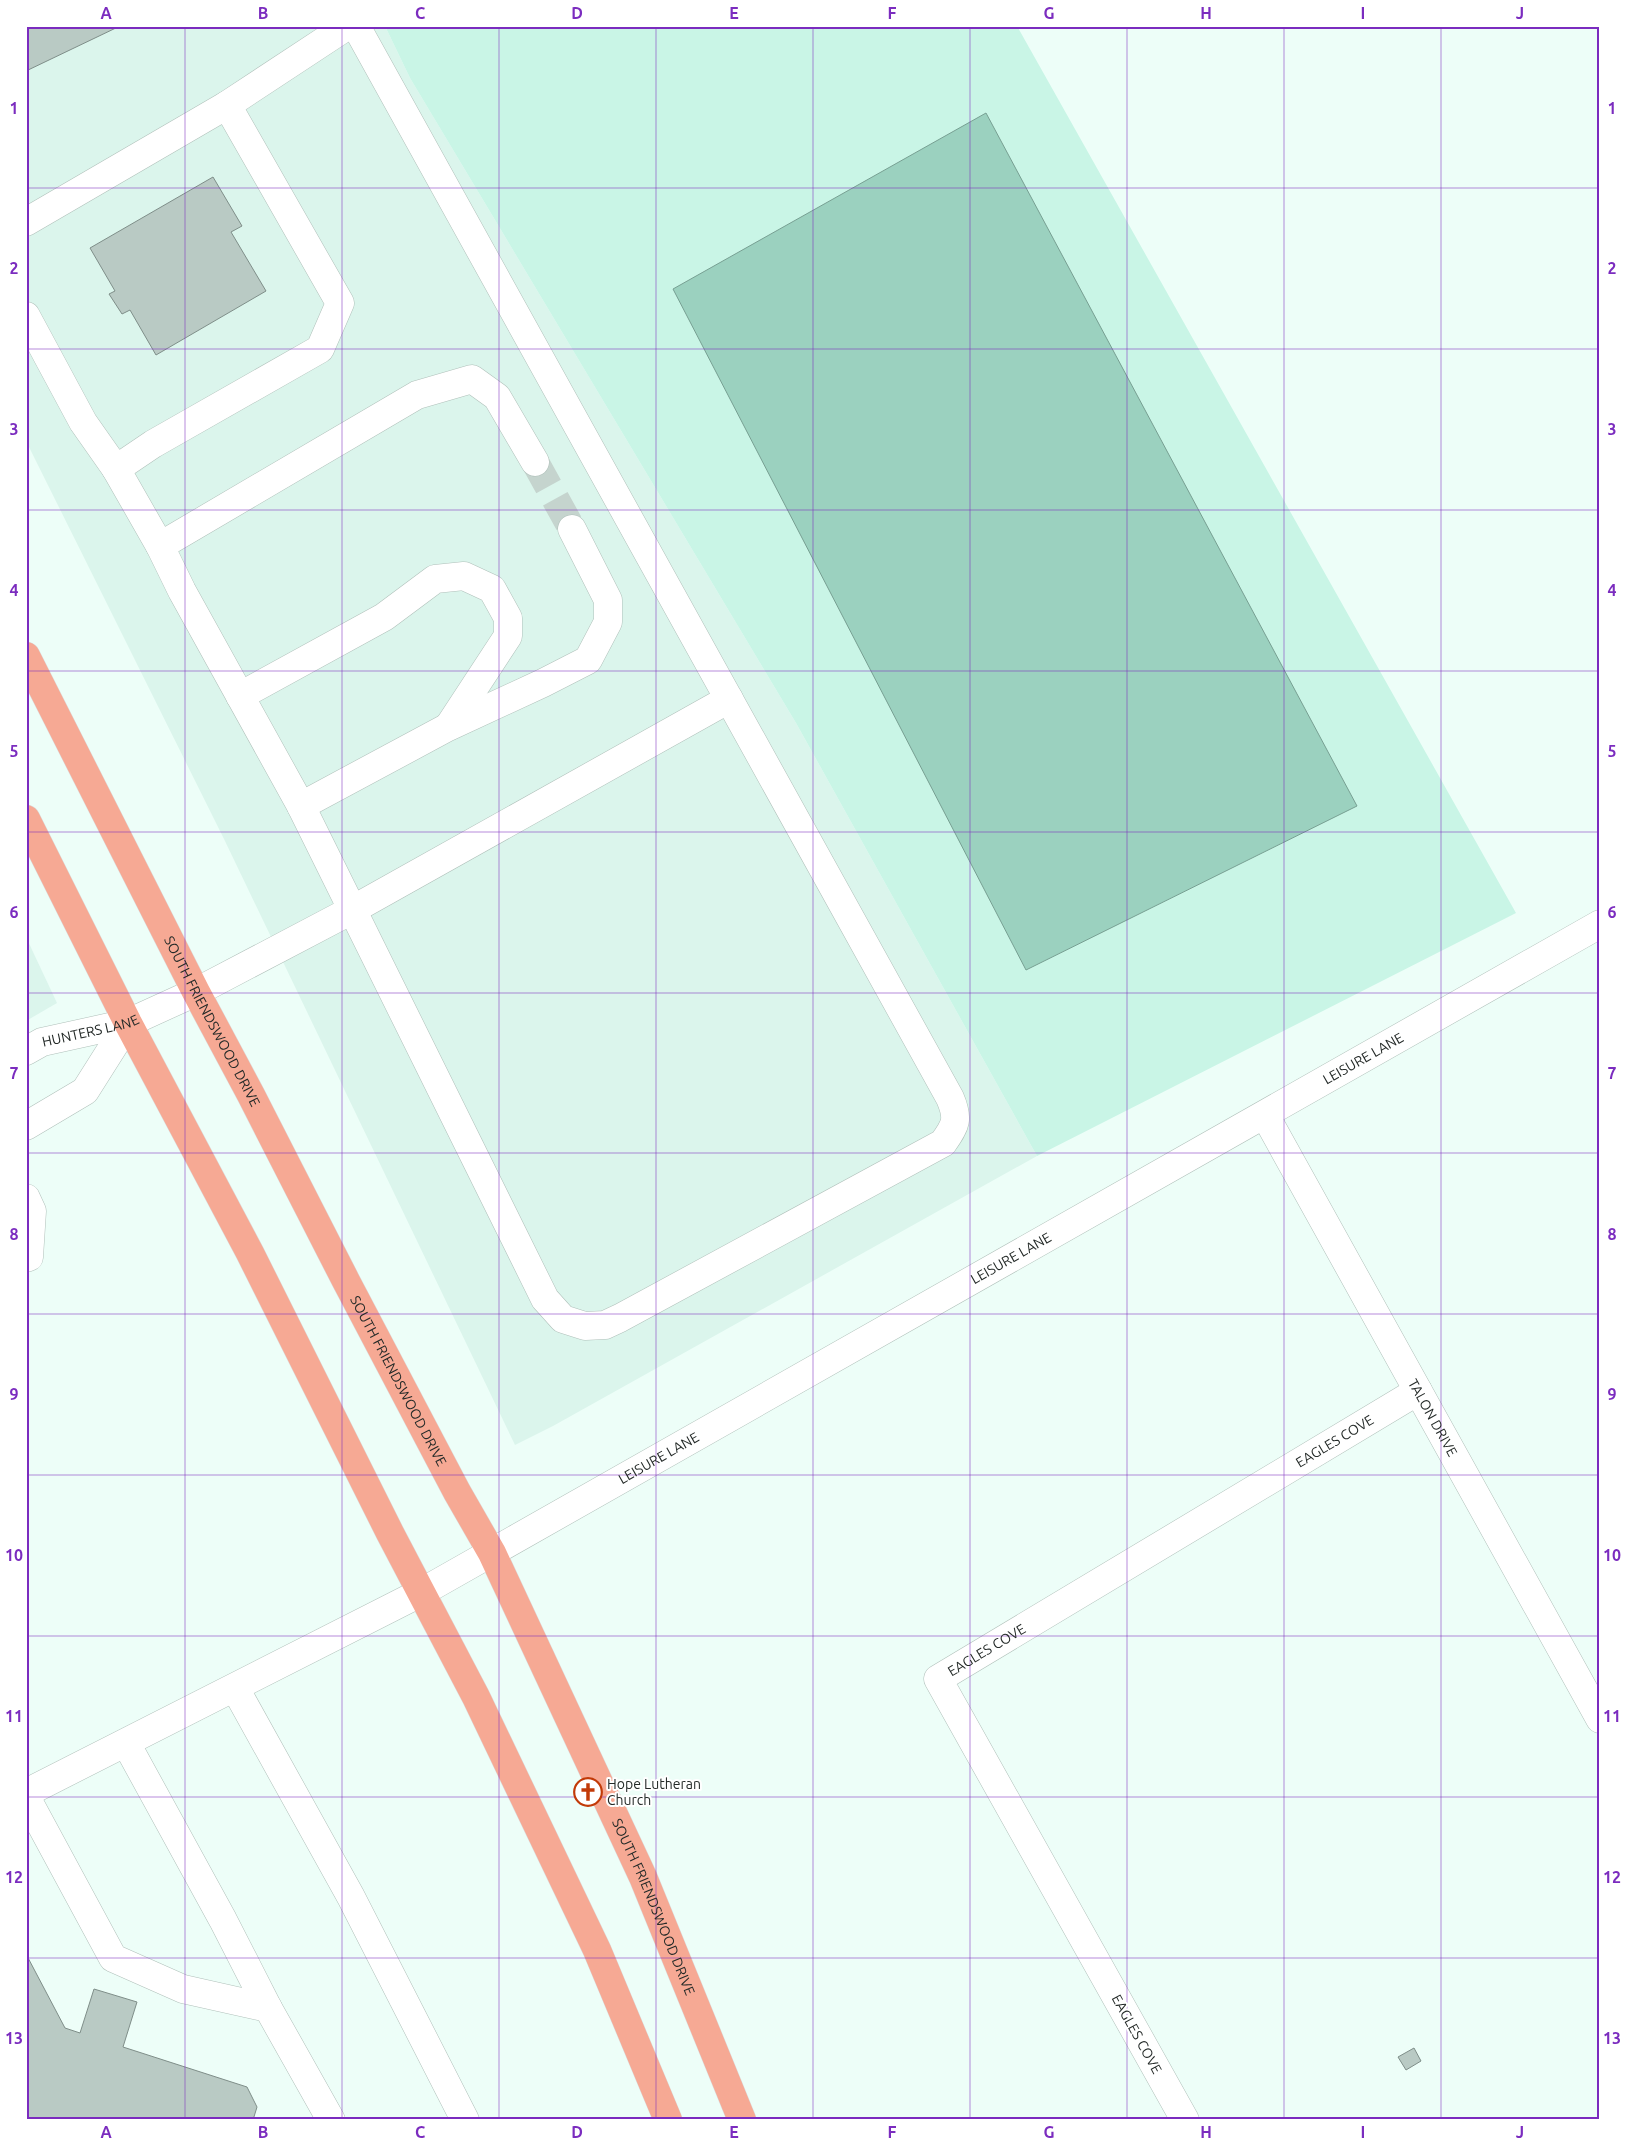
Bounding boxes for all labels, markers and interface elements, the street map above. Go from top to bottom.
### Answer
text: A [100,4,112,22]
text: B [258,4,268,22]
text: C [415,4,425,22]
text: D [571,4,583,22]
text: E [729,4,739,22]
text: F [888,4,897,22]
text: G [1043,4,1055,22]
text: H [1200,4,1212,22]
text: I [1361,4,1365,22]
text: J [1516,4,1524,22]
text: 1 [9,99,19,117]
text: 1 [1607,99,1617,117]
text: 2 [9,259,19,277]
text: 2 [1607,259,1617,277]
text: 3 [9,420,19,438]
text: 3 [1607,420,1617,438]
text: 4 [9,581,19,599]
text: 4 [1607,581,1617,599]
text: 5 [9,742,19,760]
text: 5 [1607,742,1617,760]
text: 6 [9,903,19,921]
text: 6 [1607,903,1617,921]
street label: SOUTH FRIENDSWOOD DRIVE [161,933,264,1109]
street label: HUNTERS LANE [41,1011,141,1050]
street label: LEISURE LANE [1320,1029,1406,1087]
text: 7 [9,1064,19,1082]
text: 7 [1607,1064,1617,1082]
text: 8 [9,1225,19,1243]
text: 8 [1607,1225,1617,1243]
street label: LEISURE LANE [968,1229,1054,1287]
street label: SOUTH FRIENDSWOOD DRIVE [347,1293,450,1469]
street label: TALON DRIVE [1405,1376,1461,1459]
text: 9 [9,1385,19,1403]
text: 9 [1607,1385,1617,1403]
street label: EAGLES COVE [1293,1412,1377,1470]
street label: LEISURE LANE [616,1429,702,1487]
text: 10 [5,1546,23,1564]
text: 10 [1603,1546,1621,1564]
street label: EAGLES COVE [945,1620,1028,1679]
text: 11 [5,1707,23,1725]
text: 11 [1603,1707,1621,1725]
place label: Hope Lutheran Church [607,1776,701,1808]
church icon: Hope Lutheran Church [573,1777,603,1807]
street label: SOUTH FRIENDSWOOD DRIVE [609,1816,698,1997]
text: 12 [5,1868,23,1886]
text: 12 [1603,1868,1621,1886]
street label: EAGLES COVE [1109,1992,1165,2076]
text: 13 [5,2029,23,2047]
text: 13 [1603,2029,1621,2047]
text: A [100,2123,112,2141]
text: B [258,2123,268,2141]
text: C [415,2123,425,2141]
text: D [571,2123,583,2141]
text: E [729,2123,739,2141]
text: F [888,2123,897,2141]
text: G [1043,2123,1055,2141]
text: H [1200,2123,1212,2141]
text: I [1361,2123,1365,2141]
text: J [1516,2123,1524,2141]

